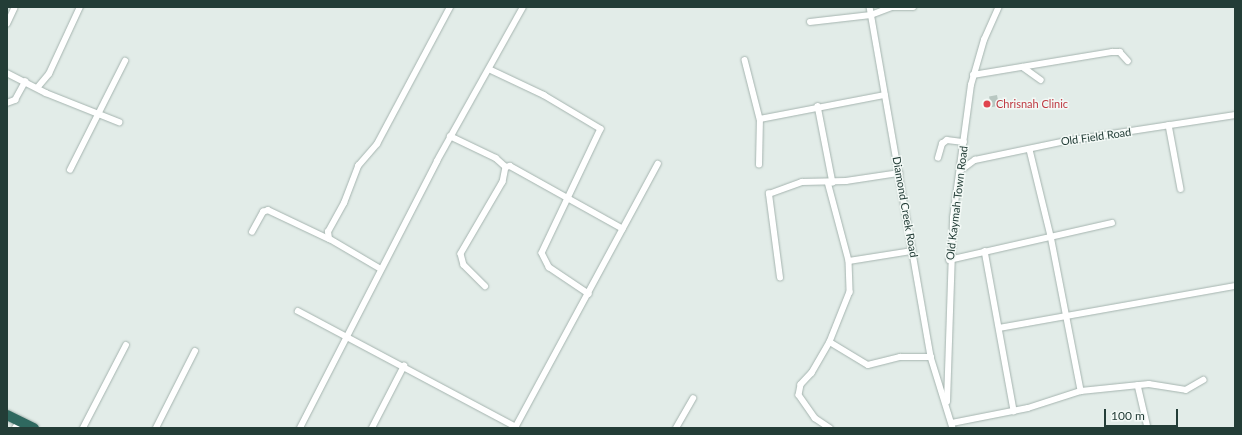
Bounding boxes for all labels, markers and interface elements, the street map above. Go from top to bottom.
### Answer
place label: Chrisnah Clinic [996,97,1068,111]
marker: Chrisnah Clinic [981,98,993,110]
street label: Old Field Road [1060,126,1132,148]
street label: Old Kaymah Town Road [943,145,971,261]
street label: Diamond Creek Road [890,155,920,259]
scale bar [1106,401,1180,427]
text: 100 m [1111,408,1145,423]

